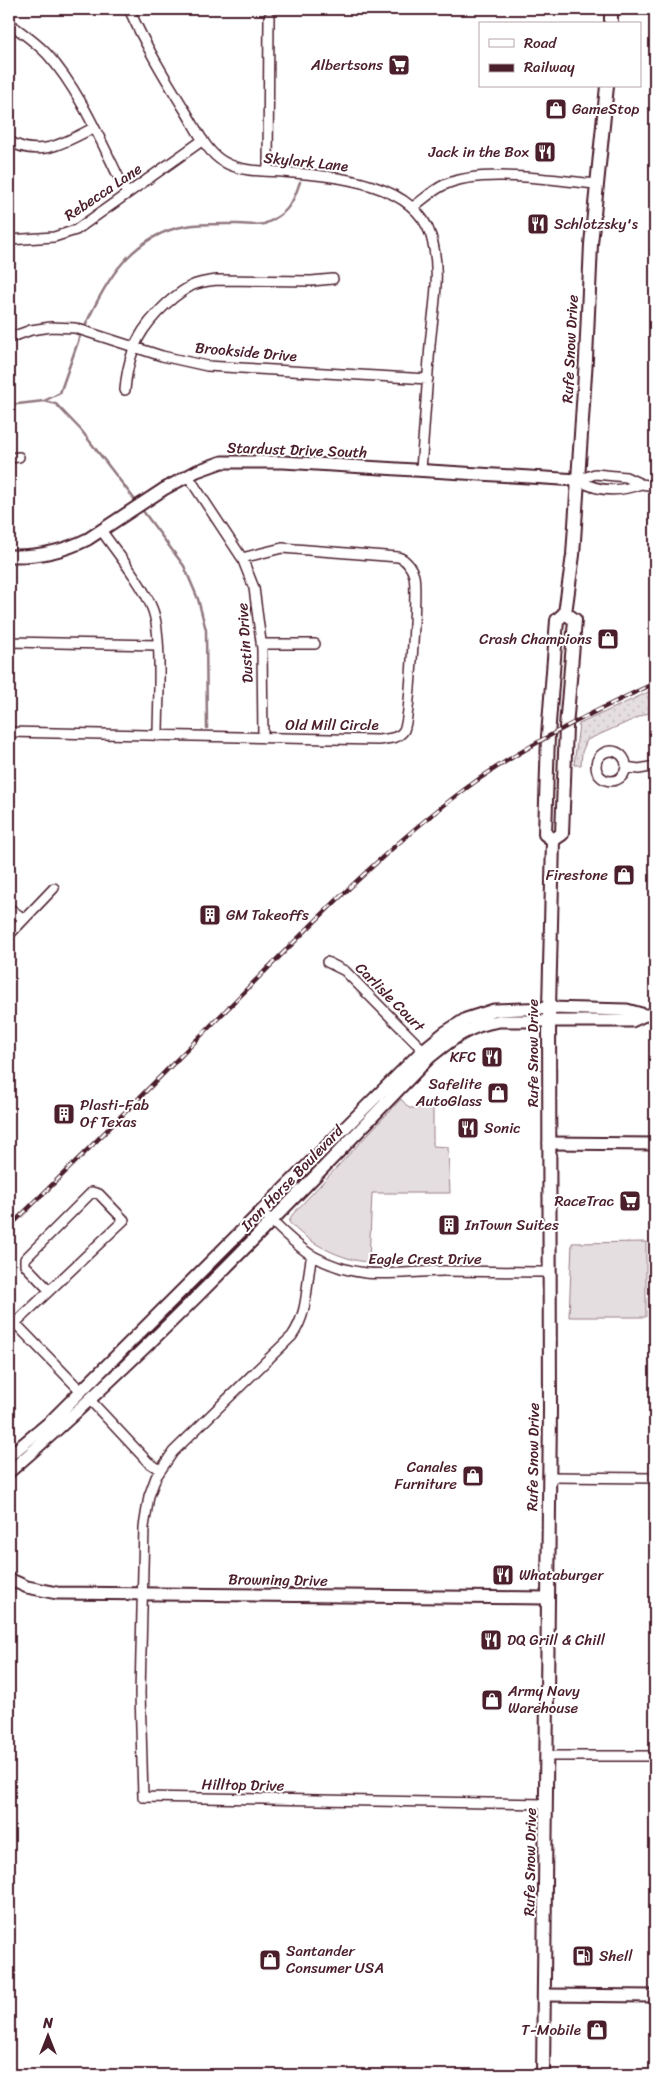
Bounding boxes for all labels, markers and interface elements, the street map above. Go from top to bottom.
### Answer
legend [479,22,642,88]
text: Road [524,30,557,56]
place label: Albertsons [310,52,383,78]
supermarket icon: Albertsons [387,53,411,77]
text: Railway [524,54,575,80]
place label: GameStop [572,96,640,122]
shop icon: GameStop [544,97,568,121]
place label: Jack in the Box [428,139,529,165]
restaurant icon: Jack in the Box [533,140,557,164]
street label: Skylark Lane [262,145,350,179]
street label: Rebecca Lane [59,156,148,228]
place label: Schlotzsky's [554,211,639,237]
restaurant icon: Schlotzsky's [526,212,550,236]
street label: Rufe Snow Drive [554,294,586,404]
street label: Brookside Drive [194,335,298,369]
street label: Stardust Drive South [226,435,368,465]
street label: Dustin Drive [229,602,261,684]
place label: Crash Champions [479,626,592,652]
shop icon: Crash Champions [596,627,620,651]
street label: Old Mill Circle [285,712,379,738]
place label: Firestone [546,862,608,888]
shop icon: Firestone [612,863,636,887]
place label: GM Takeoffs [226,902,309,928]
building icon: GM Takeoffs [198,903,222,927]
street label: Carlisle Court [349,956,432,1039]
street label: Rufe Snow Drive [520,998,546,1107]
place label: KFC [450,1044,476,1070]
restaurant icon: KFC [480,1045,504,1069]
place label: Safelite AutoGlass [415,1071,482,1114]
shop icon: Safelite AutoGlass [486,1081,510,1105]
place label: Plasti-Fab Of Texas [80,1092,149,1135]
building icon: Plasti-Fab Of Texas [52,1102,76,1126]
place label: Sonic [484,1115,521,1141]
restaurant icon: Sonic [456,1116,480,1140]
street label: Iron Horse Boulevard [234,1118,351,1238]
place label: RaceTrac [554,1188,615,1214]
supermarket icon: RaceTrac [618,1189,642,1213]
place label: InTown Suites [464,1212,559,1238]
building icon: InTown Suites [437,1213,461,1237]
street label: Eagle Crest Drive [368,1246,482,1272]
street label: Rufe Snow Drive [519,1402,547,1511]
place label: Canales Furniture [394,1454,458,1497]
shop icon: Canales Furniture [461,1464,485,1488]
place label: Whataburger [519,1562,605,1588]
restaurant icon: Whataburger [491,1563,515,1587]
street label: Browning Drive [228,1566,328,1594]
place label: DQ Grill & Chill [507,1627,606,1653]
restaurant icon: DQ Grill & Chill [479,1628,503,1652]
place label: Army Navy Warehouse [507,1678,580,1721]
shop icon: Army Navy Warehouse [480,1688,504,1712]
street label: Hilltop Drive [201,1771,285,1799]
street label: Rufe Snow Drive [516,1807,544,1916]
place label: Santander Consumer USA [286,1938,384,1981]
place label: Shell [599,1943,633,1969]
fuel station icon: Shell [571,1944,595,1968]
shop icon: Santander Consumer USA [258,1948,282,1972]
text: N [42,2011,53,2036]
north arrow [22,2012,72,2062]
place label: T-Mobile [521,2017,581,2043]
shop icon: T-Mobile [585,2018,609,2042]

